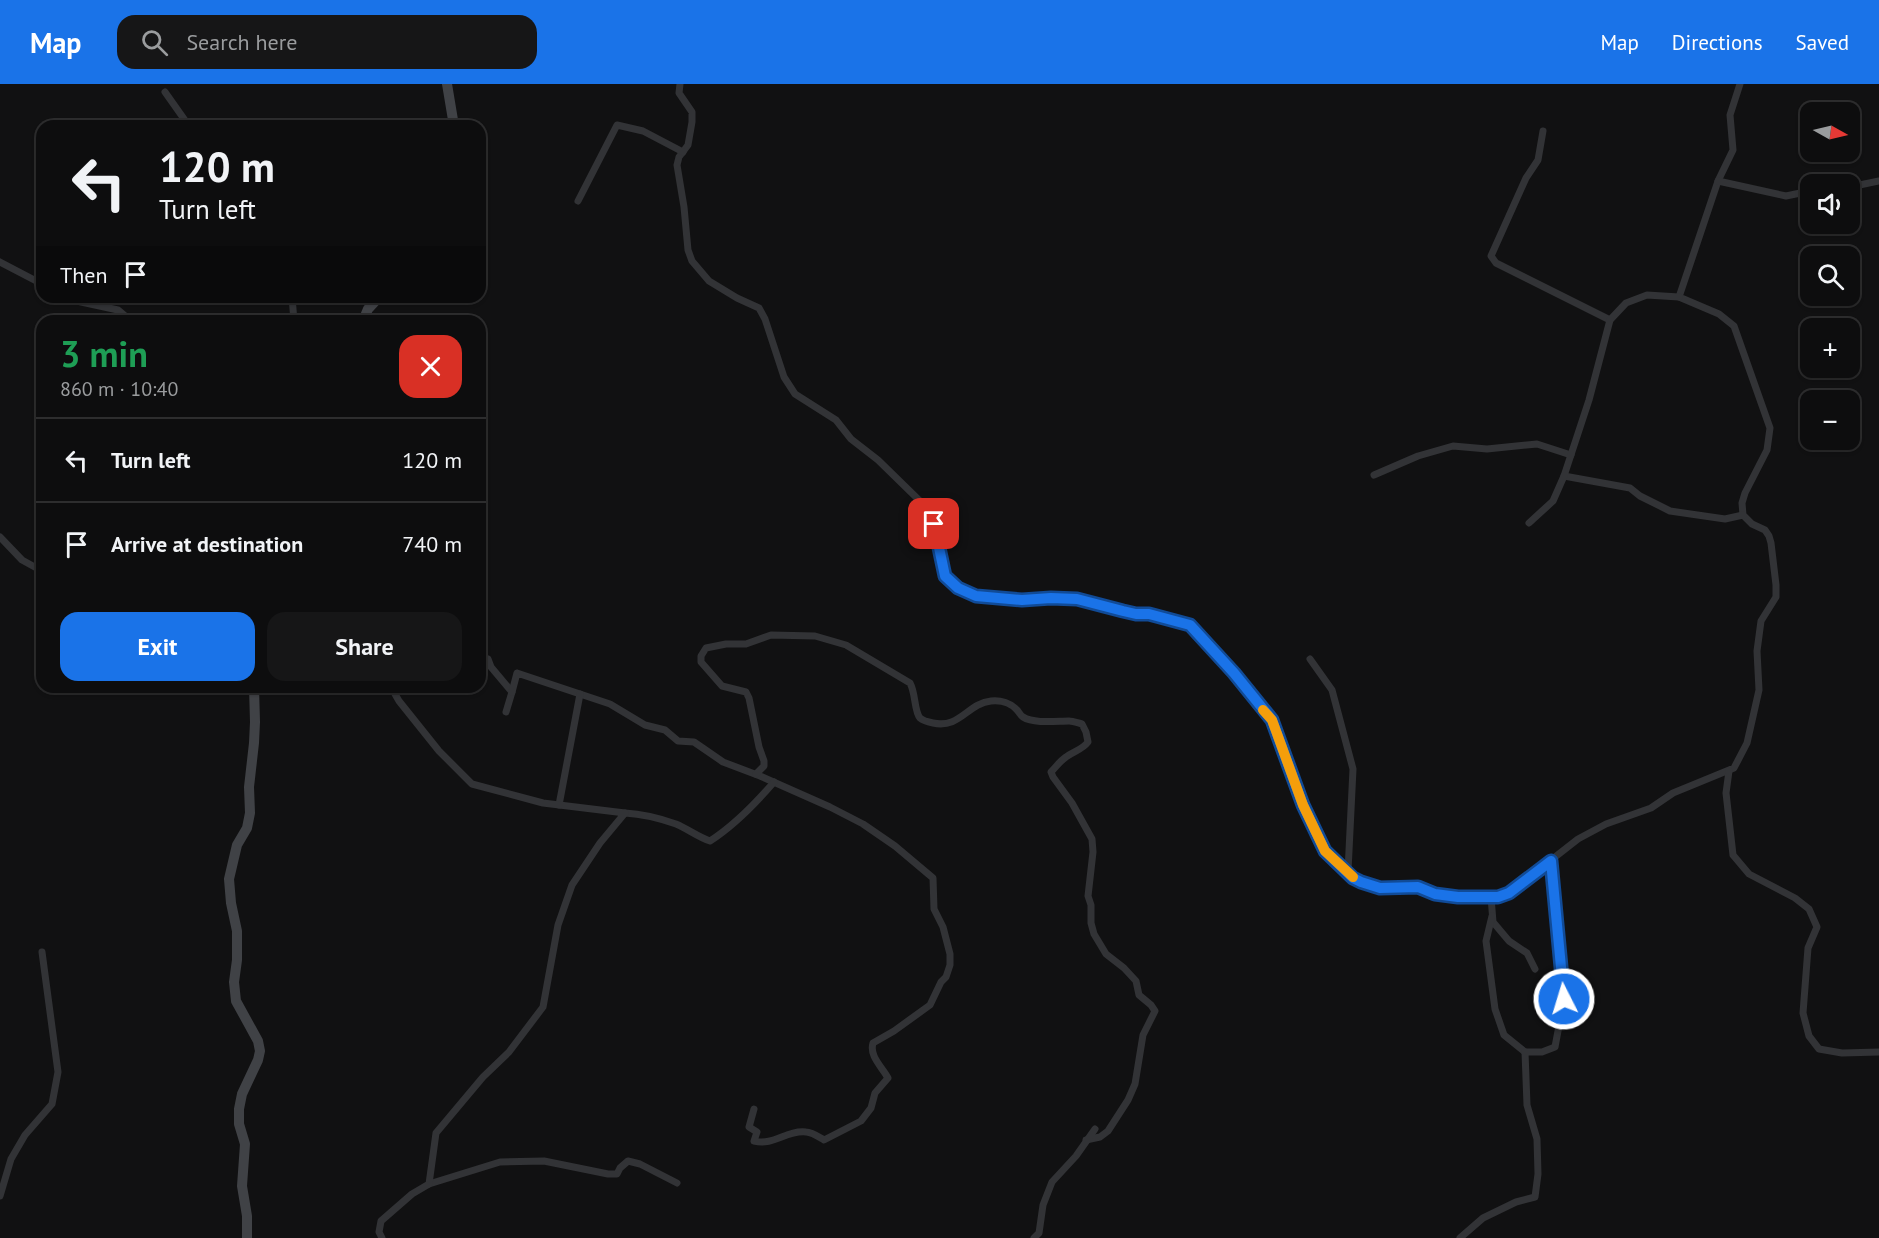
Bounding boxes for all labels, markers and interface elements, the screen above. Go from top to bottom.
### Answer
search box [117,15,537,69]
text: Map [30,24,81,61]
icon: search [138,26,171,59]
text: Search here [186,28,297,56]
text: Map [1600,29,1639,56]
text: Directions [1672,29,1763,56]
text: Saved [1796,29,1849,56]
north arrow [1800,102,1860,162]
map controls [1800,102,1860,450]
text: 120 m [159,139,275,194]
icon: left [60,144,138,222]
button: sound [1800,174,1860,234]
text: Turn left [159,192,256,226]
button: search [1800,246,1860,306]
icon: arrive [119,258,152,291]
text: Then [60,261,107,289]
button: + [1800,318,1860,378]
text: 3 min [60,330,148,377]
button: close [399,335,462,398]
text: 860 m · 10:40 [60,376,178,402]
button: − [1800,390,1860,450]
icon: left [60,444,93,477]
text: Turn left [111,446,191,474]
text: 120 m [402,446,462,474]
pin [908,498,959,549]
icon: arrive [917,507,950,540]
icon: arrive [60,528,93,561]
text: Arrive at destination [111,530,303,558]
text: 740 m [402,530,462,558]
button: Exit [60,612,255,681]
button: Share [267,612,462,681]
position arrow [1532,967,1596,1031]

